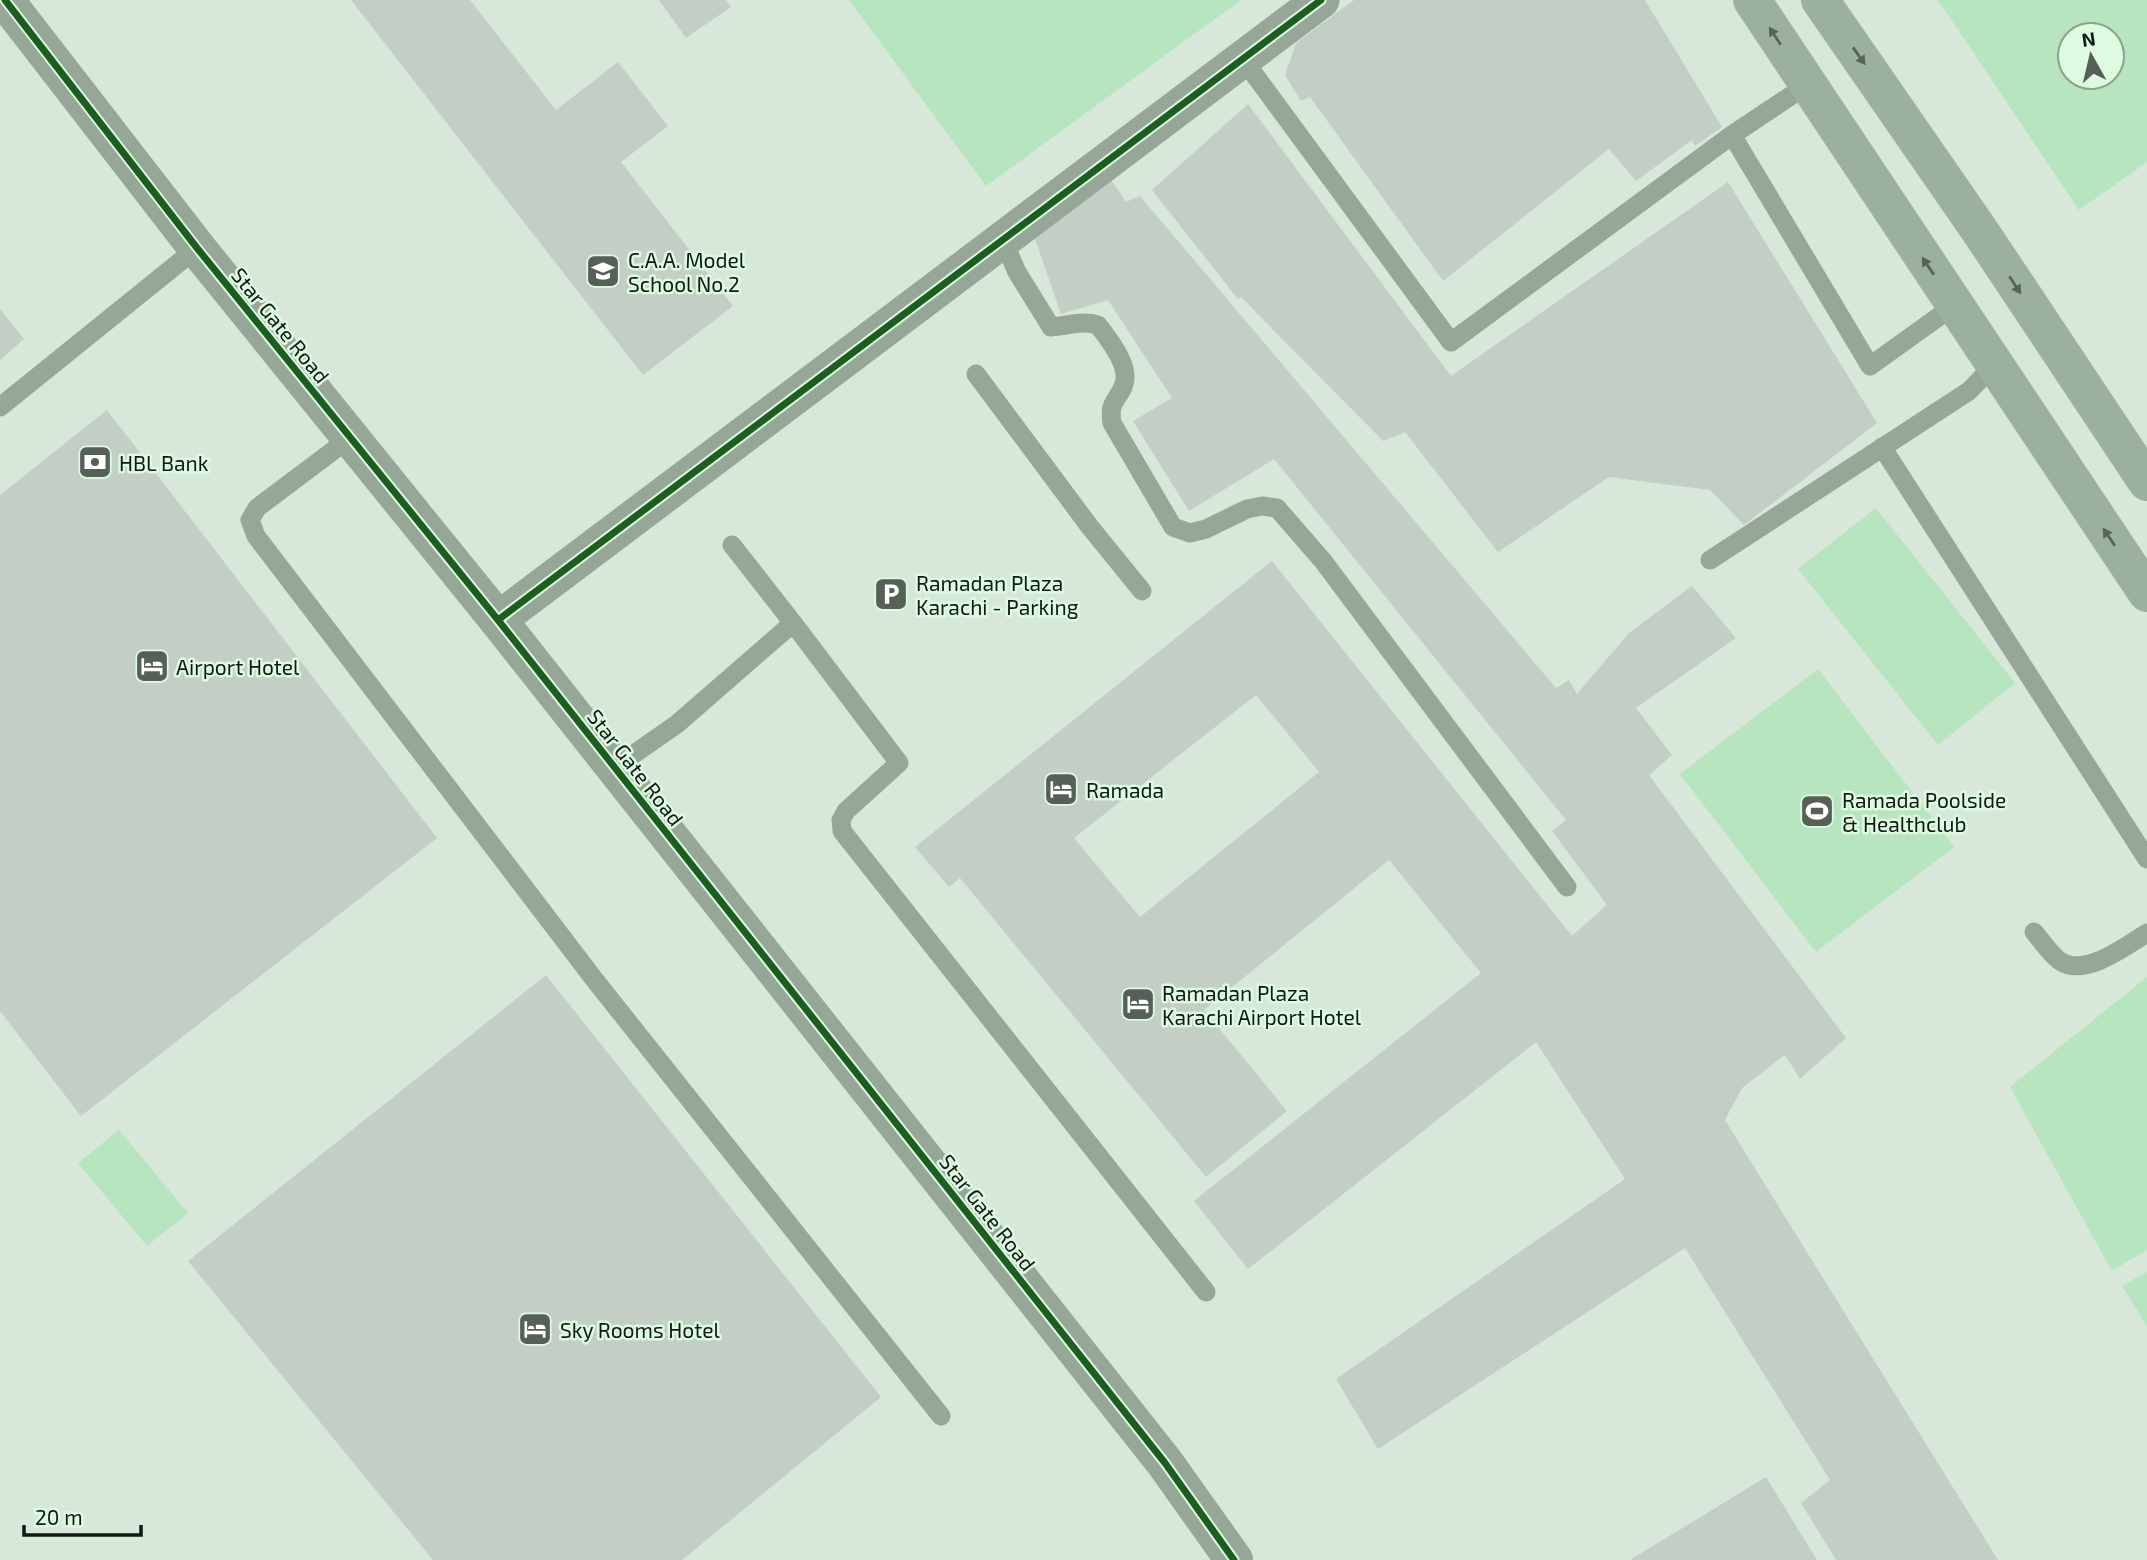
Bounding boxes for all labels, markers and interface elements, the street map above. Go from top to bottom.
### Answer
north arrow [2056,21,2126,91]
text: N [2080,26,2097,51]
one-way arrow [1768,27,1782,45]
one-way arrow [1852,47,1866,65]
place label: C.A.A. Model School No.2 [628,247,746,296]
school or university icon: C.A.A. Model School No.2 [584,252,622,290]
one-way arrow [1922,256,1935,276]
street label: Star Gate Road [227,262,335,388]
one-way arrow [2008,275,2021,294]
bank icon: HBL Bank [76,443,114,481]
place label: HBL Bank [119,450,209,475]
one-way arrow [2103,527,2116,546]
place label: Ramadan Plaza Karachi - Parking [916,570,1079,619]
parking icon: Ramadan Plaza Karachi - Parking [872,575,910,613]
hotel icon: Airport Hotel [133,647,171,685]
place label: Airport Hotel [176,654,300,679]
street label: Star Gate Road [583,704,689,830]
hotel icon: Ramada [1042,770,1080,808]
place label: Ramada [1086,777,1164,802]
place label: Ramada Poolside & Healthclub [1842,787,2006,836]
sports icon: Ramada Poolside & Healthclub [1798,792,1836,830]
place label: Ramadan Plaza Karachi Airport Hotel [1162,980,1362,1029]
hotel icon: Ramadan Plaza Karachi Airport Hotel [1119,985,1157,1023]
street label: Star Gate Road [935,1149,1041,1275]
hotel icon: Sky Rooms Hotel [516,1310,554,1348]
place label: Sky Rooms Hotel [560,1317,720,1342]
scale bar [24,1494,142,1538]
text: 20 m [35,1504,83,1529]

